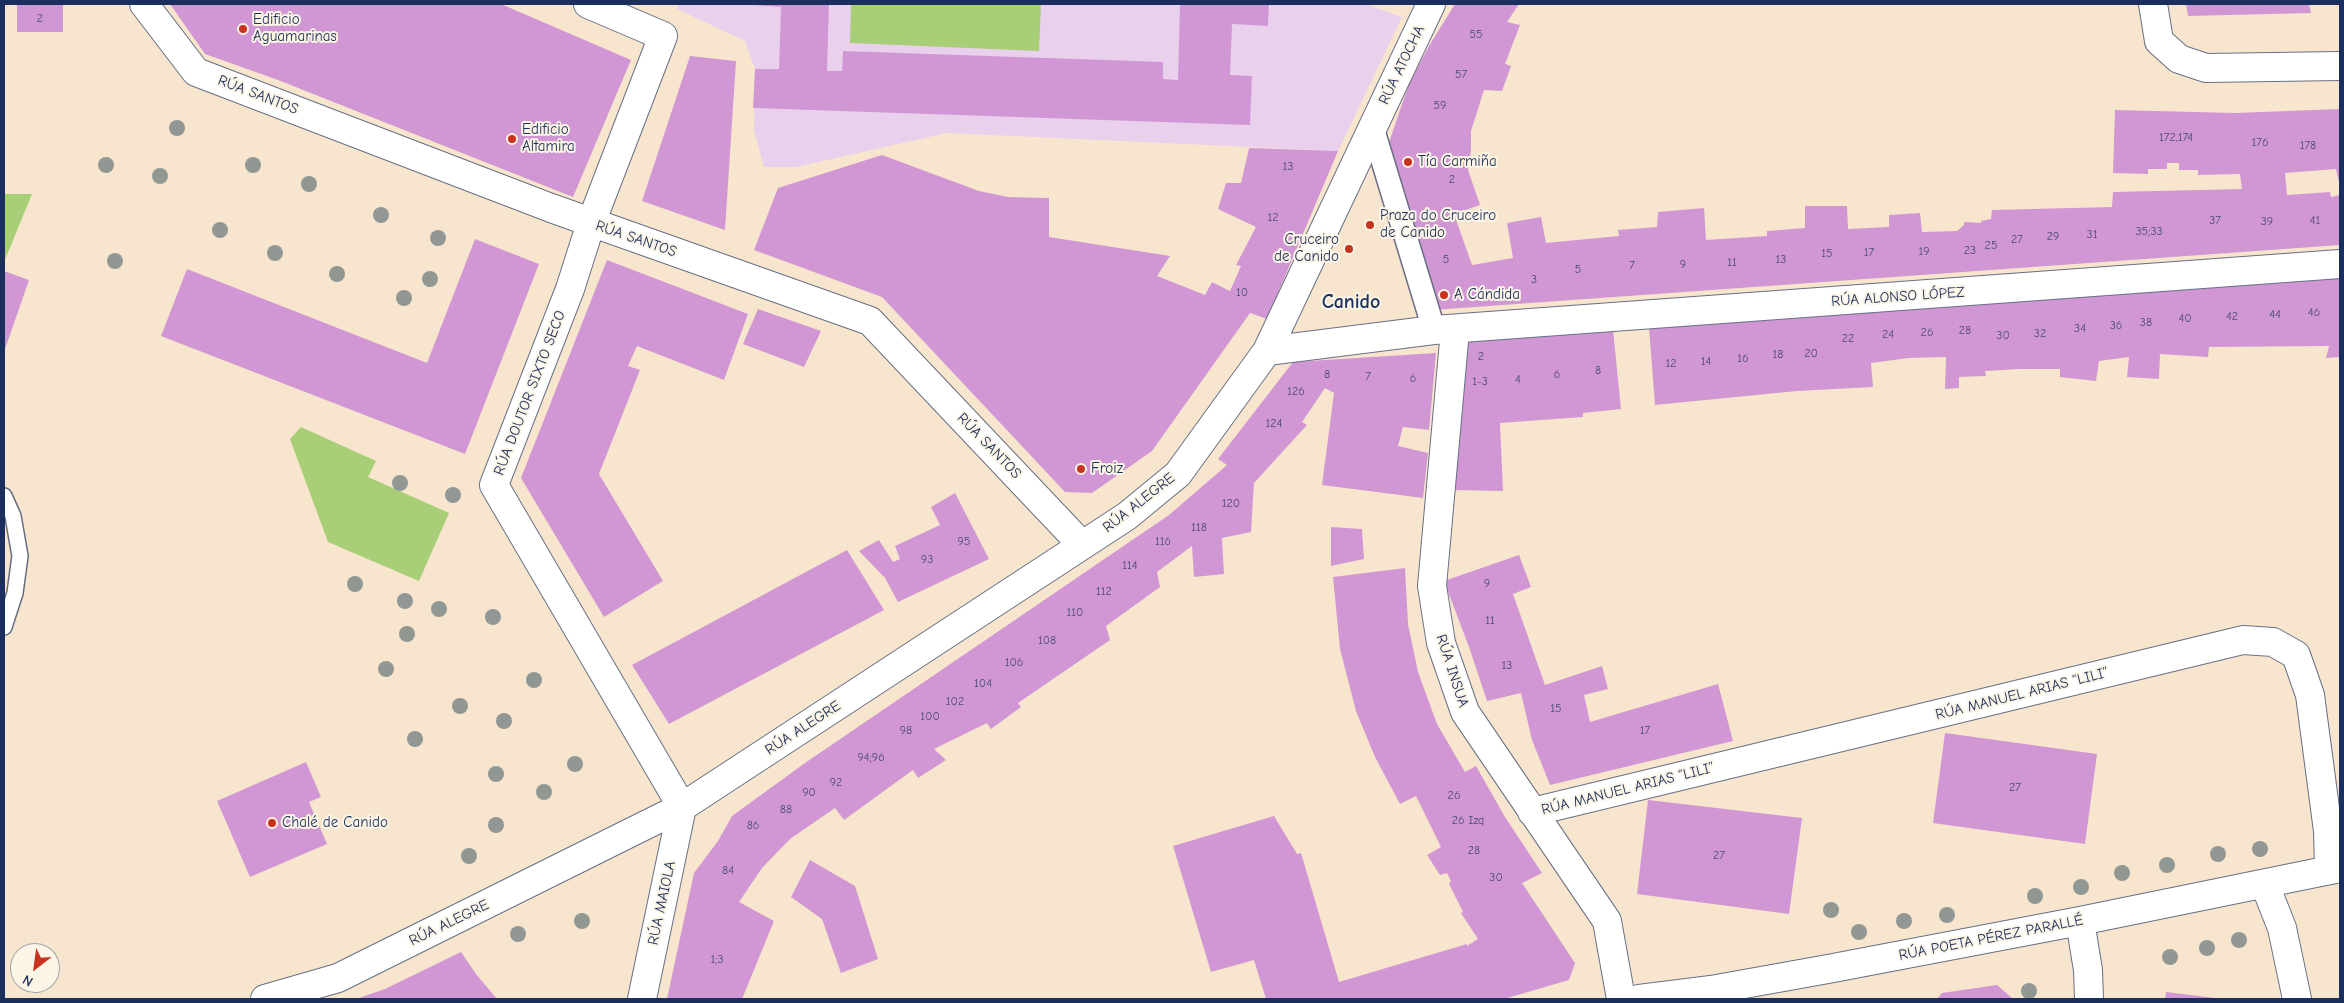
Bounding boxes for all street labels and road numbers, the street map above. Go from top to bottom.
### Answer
street label: RÚA ATOCHA [1375,22,1429,108]
street label: RÚA SANTOS [215,71,301,119]
street label: RÚA SANTOS [593,217,679,261]
street label: RÚA ALONSO LÓPEZ [1831,283,1965,311]
street label: RÚA DOUTOR SIXTO SECO [490,308,570,478]
street label: RÚA SANTOS [953,409,1025,483]
street label: RÚA ALEGRE [1099,469,1179,537]
street label: RÚA INSUA [1432,632,1472,710]
street label: RÚA MANUEL ARIAS “LILI” [1934,664,2110,724]
street label: RÚA ALEGRE [762,697,844,759]
street label: RÚA MANUEL ARIAS “LILI” [1540,759,1716,819]
street label: RÚA MAIOLA [644,859,680,947]
street label: RÚA ALEGRE [406,896,492,950]
street label: RÚA POETA PÉREZ PARALLÉ [1897,911,2085,965]

